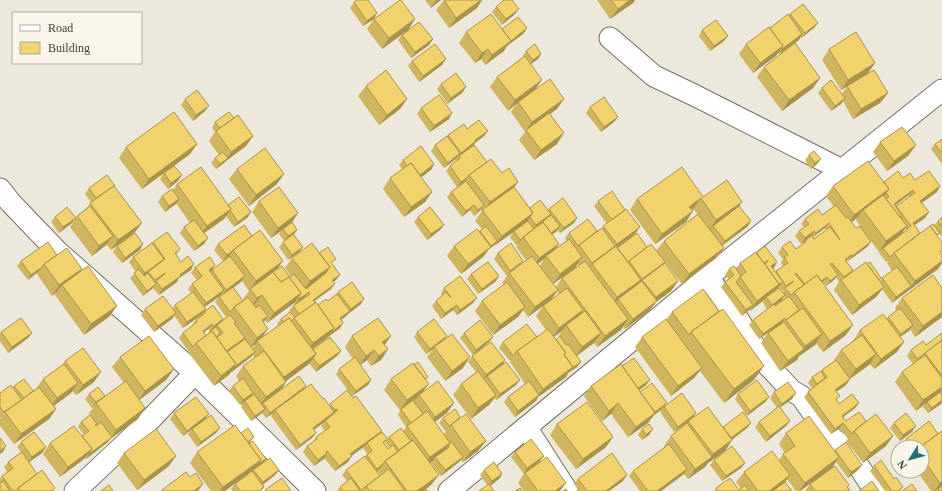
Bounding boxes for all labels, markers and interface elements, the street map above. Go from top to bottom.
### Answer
legend [12,12,142,64]
text: Road [48,21,73,35]
text: Building [48,41,90,55]
north arrow [890,439,930,479]
text: N [895,458,909,472]

